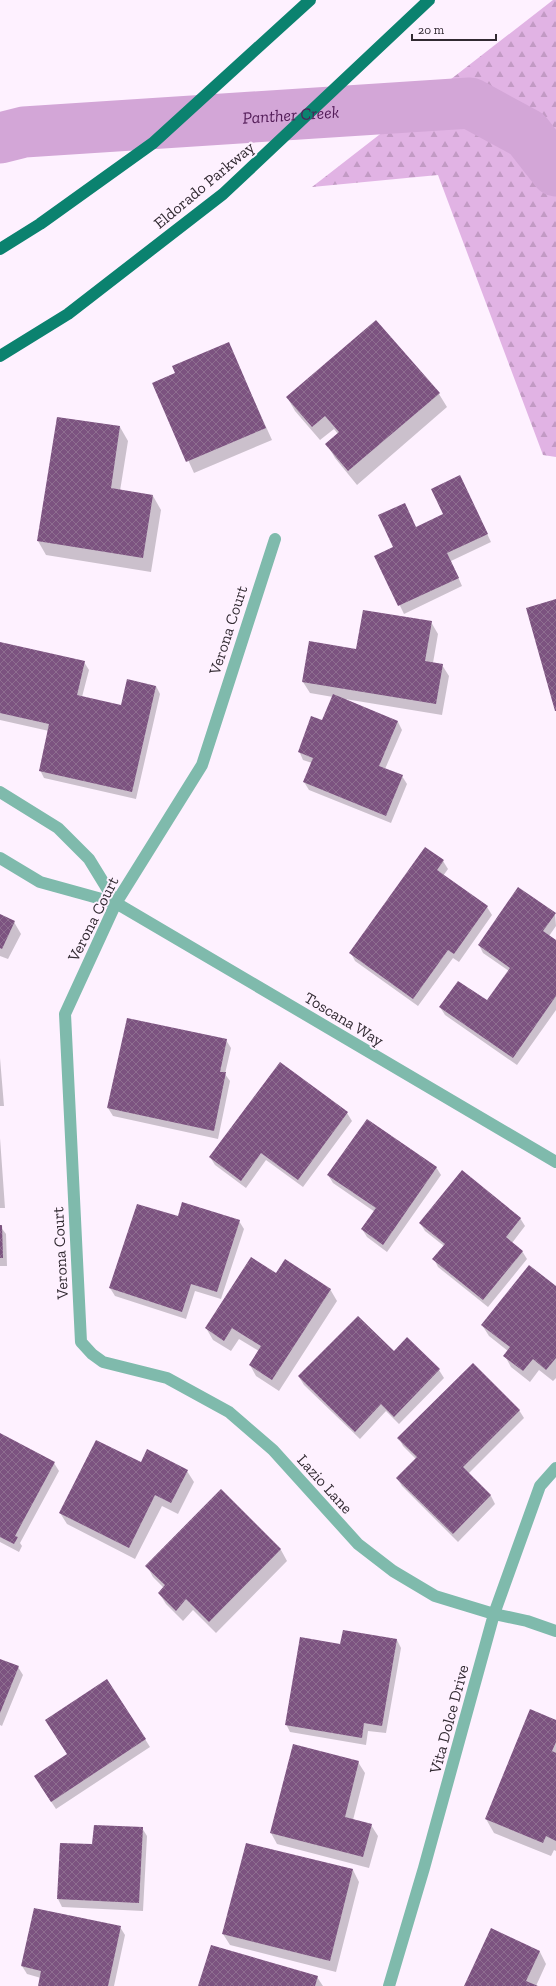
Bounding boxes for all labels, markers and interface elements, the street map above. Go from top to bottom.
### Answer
scale bar [412,16,496,42]
text: 20 m [418,23,445,37]
water label: Panther Creek [242,102,340,128]
street label: Eldorado Parkway [150,137,259,233]
street label: Verona Court [204,583,251,678]
street label: Verona Court [63,873,122,965]
street label: Toscana Way [301,988,388,1050]
street label: Verona Court [48,1206,72,1301]
street label: Lazio Lane [293,1450,357,1518]
street label: Vita Dolce Drive [425,1663,473,1776]

